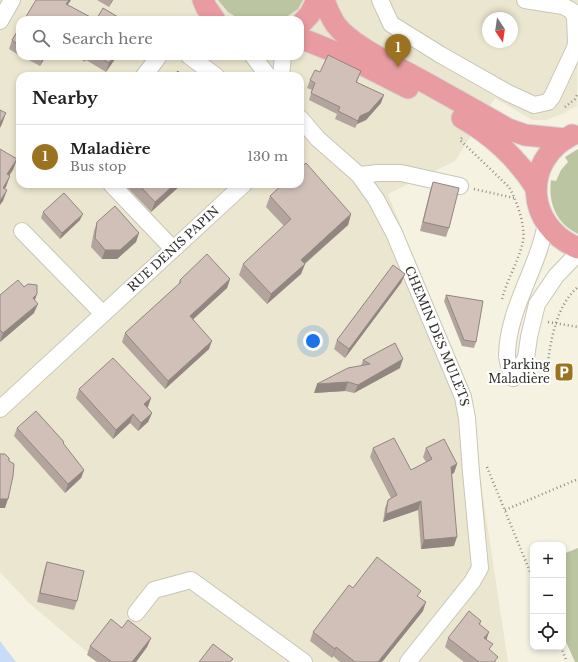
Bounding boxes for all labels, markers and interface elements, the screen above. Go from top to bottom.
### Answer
north arrow [482,12,518,48]
search box [16,16,304,60]
icon: search [30,27,52,49]
text: Search here [62,29,153,48]
pin: 1 [385,34,411,67]
text: Nearby [32,88,98,109]
text: Maladière [70,139,150,158]
text: 1 [42,148,48,165]
text: 130 m [247,148,288,165]
text: Bus stop [70,158,126,175]
street label: RUE DENIS PAPIN [124,203,222,294]
street label: CHEMIN DES MULETS [402,264,473,408]
your location [303,331,323,351]
place label: Parking Maladière [488,357,551,386]
parking icon: Parking Maladière [553,361,575,383]
map controls [530,542,566,650]
button: + [530,542,566,578]
button: − [530,578,566,614]
button: locate [530,614,566,650]

